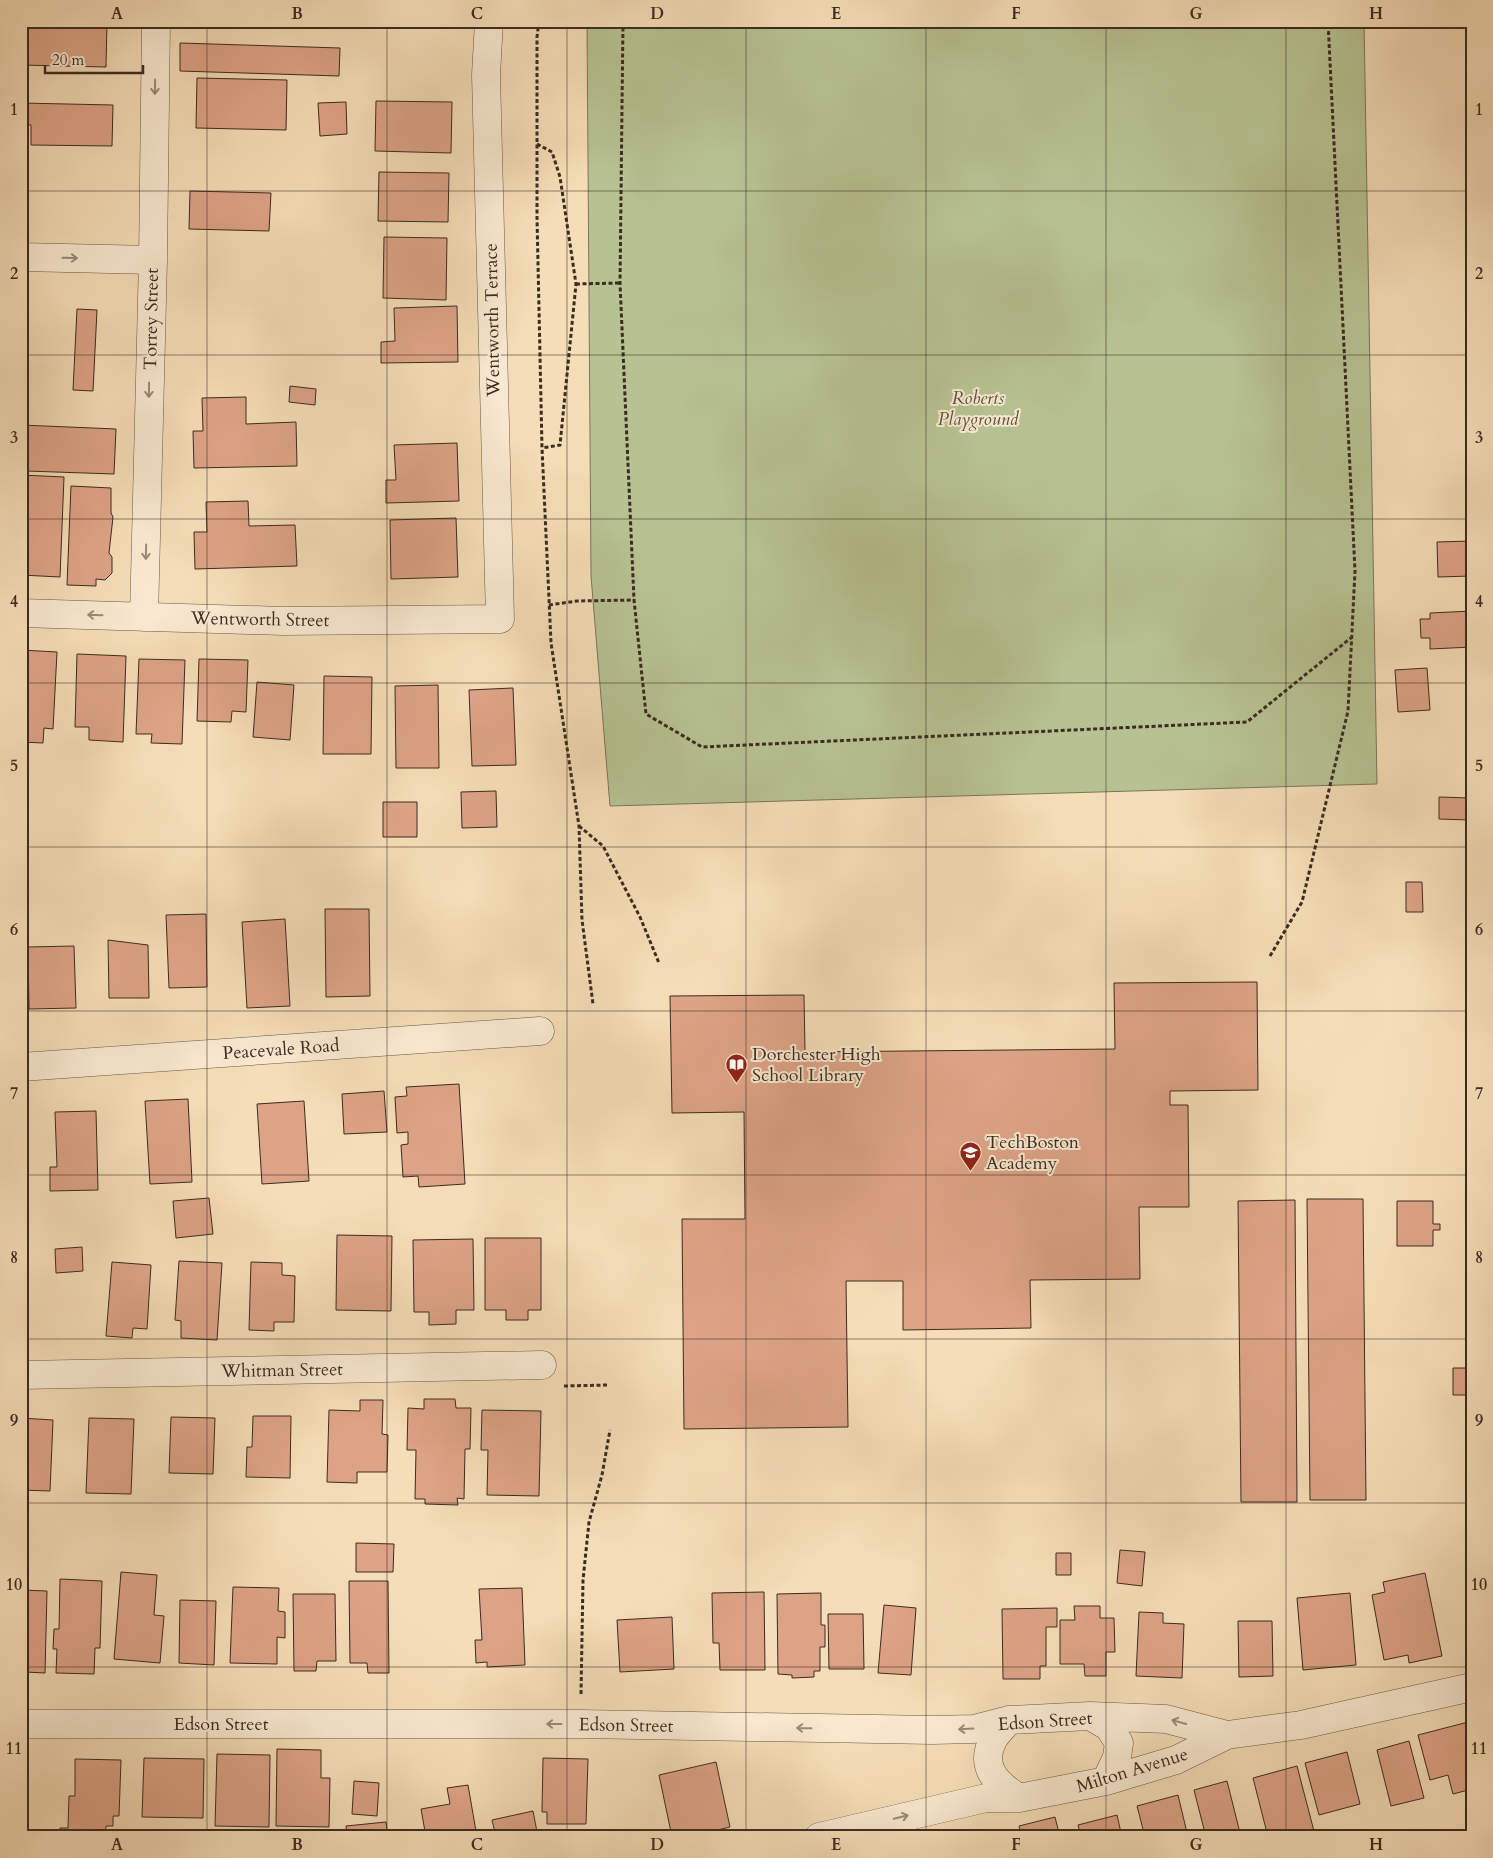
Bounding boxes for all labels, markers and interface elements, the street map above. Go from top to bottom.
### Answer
text: A [111,3,123,25]
text: B [291,3,303,25]
text: C [471,3,483,25]
text: D [650,3,664,25]
text: E [831,3,841,25]
text: F [1011,3,1021,25]
text: G [1189,3,1203,25]
text: H [1369,3,1383,25]
scale bar [45,42,142,74]
text: 20 m [52,50,84,70]
one-way arrow [150,79,160,95]
text: 1 [10,99,18,121]
text: 1 [1475,99,1483,121]
street label: Wentworth Terrace [479,243,506,398]
one-way arrow [62,253,78,262]
text: 2 [10,263,18,285]
text: 2 [1475,263,1483,285]
street label: Torrey Street [138,268,165,370]
one-way arrow [145,382,154,398]
park label: Roberts Playground [938,386,1020,432]
text: 3 [10,427,18,449]
text: 3 [1475,427,1483,449]
one-way arrow [141,544,150,560]
text: 4 [10,591,18,613]
text: 4 [1475,591,1483,613]
street label: Wentworth Street [190,606,330,633]
one-way arrow [88,611,104,620]
text: 5 [10,755,18,777]
text: 5 [1475,755,1483,777]
text: 6 [10,919,18,941]
text: 6 [1475,919,1483,941]
street label: Peacevale Road [222,1033,341,1066]
place label: Dorchester High School Library [752,1042,881,1088]
library icon: Dorchester High School Library [724,1052,748,1083]
text: 7 [10,1083,18,1105]
text: 7 [1475,1083,1483,1105]
place label: TechBoston Academy [986,1130,1080,1176]
school or university icon: TechBoston Academy [958,1140,982,1171]
text: 8 [10,1247,18,1269]
text: 8 [1475,1247,1483,1269]
street label: Whitman Street [220,1357,343,1384]
text: 9 [10,1410,18,1432]
text: 9 [1475,1410,1483,1432]
text: 10 [6,1574,22,1596]
text: 10 [1471,1574,1487,1596]
street label: Edson Street [997,1706,1094,1737]
street label: Edson Street [174,1712,269,1737]
street label: Edson Street [578,1712,674,1739]
one-way arrow [1172,1717,1188,1727]
one-way arrow [546,1719,562,1729]
one-way arrow [796,1723,812,1733]
one-way arrow [958,1724,974,1734]
text: 11 [6,1738,22,1760]
text: 11 [1471,1738,1487,1760]
street label: Milton Avenue [1073,1742,1191,1799]
one-way arrow [892,1812,908,1821]
text: A [111,1834,123,1856]
text: B [291,1834,303,1856]
text: C [471,1834,483,1856]
text: D [650,1834,664,1856]
text: E [831,1834,841,1856]
text: F [1011,1834,1021,1856]
text: G [1189,1834,1203,1856]
text: H [1369,1834,1383,1856]

